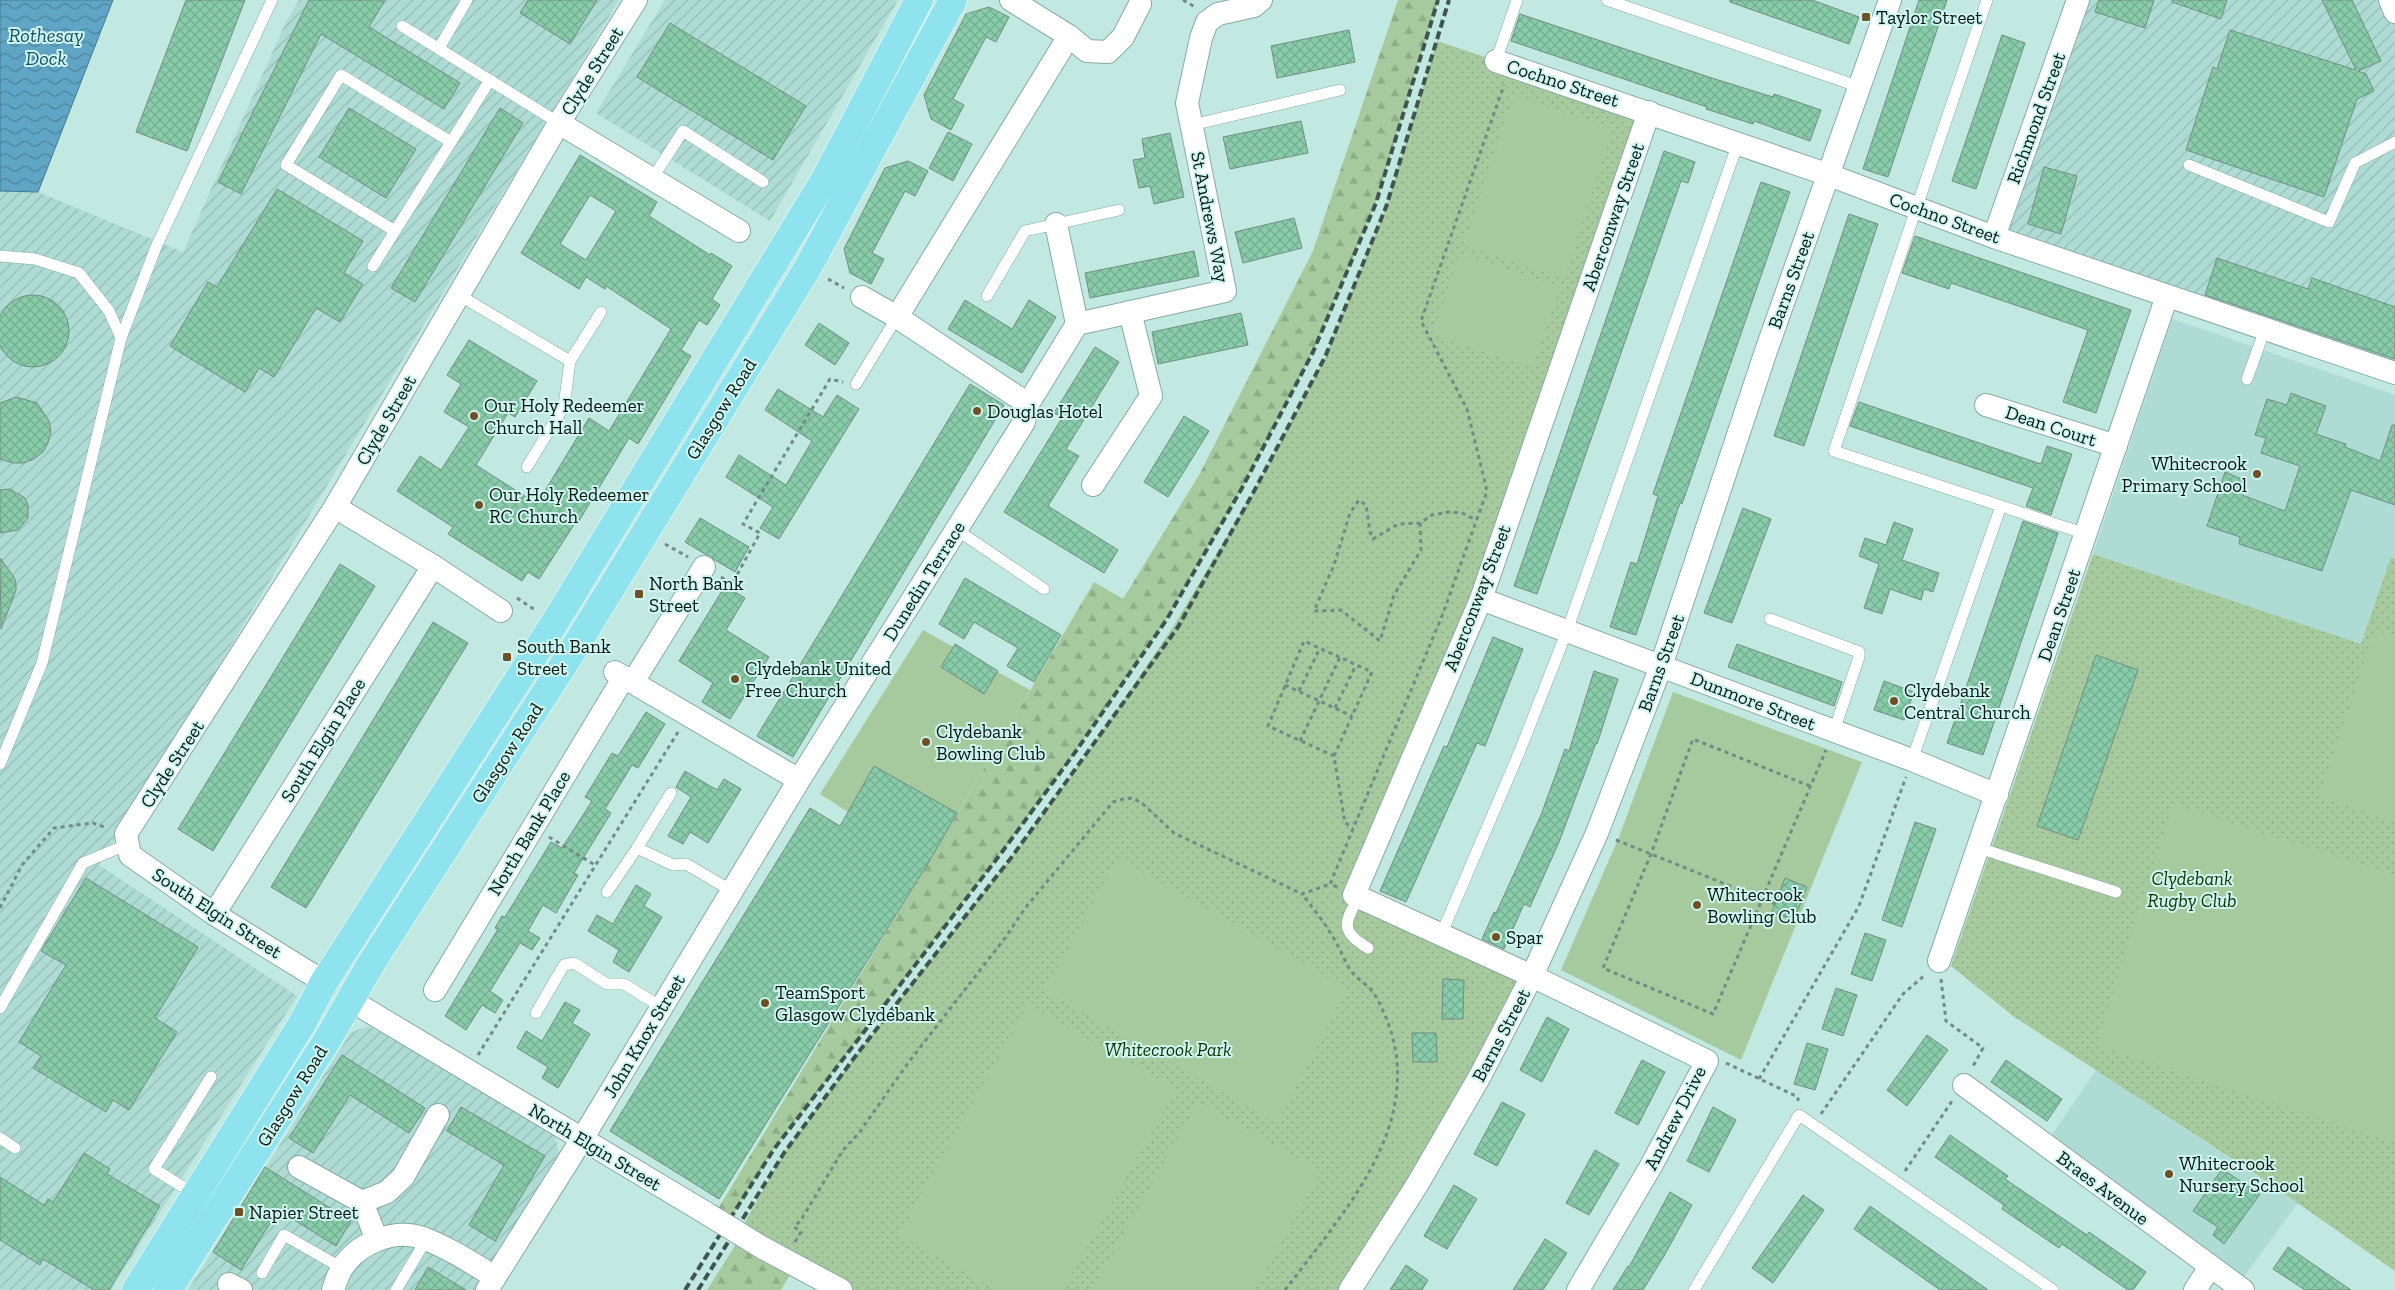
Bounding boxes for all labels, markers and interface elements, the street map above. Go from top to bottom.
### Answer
place label: Taylor Street [1876,6,1982,29]
marker: Taylor Street [1860,11,1872,23]
street label: Clyde Street [556,22,628,120]
water label: Rothesay Dock [9,23,83,70]
street label: Richmond Street [2002,49,2070,187]
street label: Cochno Street [1504,54,1622,112]
street label: Aberconway Street [1577,140,1649,294]
street label: St Andrews Way [1186,150,1234,285]
street label: Cochno Street [1886,187,2004,249]
street label: Barns Street [1763,228,1819,332]
street label: Glasgow Road [681,354,762,464]
street label: Clyde Street [351,371,421,469]
place label: Our Holy Redeemer Church Hall [484,394,645,439]
place label: Douglas Hotel [987,400,1103,423]
street label: Dean Court [2003,400,2099,452]
marker: Douglas Hotel [971,405,983,417]
marker: Our Holy Redeemer Church Hall [468,410,480,422]
place label: Whitecrook Primary School [2122,452,2247,497]
marker: Whitecrook Primary School [2251,468,2263,480]
place label: Our Holy Redeemer RC Church [489,483,650,528]
marker: Our Holy Redeemer RC Church [473,499,485,511]
street label: Dunedin Terrace [878,517,970,645]
street label: Aberconway Street [1438,521,1516,675]
street label: Dean Street [2032,566,2086,664]
place label: North Bank Street [649,572,744,617]
marker: North Bank Street [633,588,645,600]
street label: Barns Street [1633,611,1689,715]
place label: South Bank Street [517,635,611,680]
marker: South Bank Street [501,651,513,663]
place label: Clydebank United Free Church [745,657,892,702]
street label: Dunmore Street [1687,667,1819,735]
street label: South Elgin Place [276,673,371,806]
marker: Clydebank United Free Church [729,673,741,685]
place label: Clydebank Central Church [1904,679,2031,724]
marker: Clydebank Central Church [1888,695,1900,707]
street label: Glasgow Road [466,698,548,807]
street label: Clyde Street [135,716,209,812]
place label: Clydebank Bowling Club [936,720,1046,765]
marker: Clydebank Bowling Club [920,736,932,748]
street label: North Bank Place [483,766,575,900]
street label: South Elgin Street [148,863,286,963]
park label: Clydebank Rugby Club [2147,867,2237,912]
place label: Whitecrook Bowling Club [1707,883,1817,928]
marker: Whitecrook Bowling Club [1691,899,1703,911]
place label: Spar [1506,926,1544,949]
marker: Spar [1490,931,1502,943]
street label: John Knox Street [598,970,690,1102]
place label: TeamSport Glasgow Clydebank [775,981,935,1026]
street label: Barns Street [1467,984,1535,1086]
marker: TeamSport Glasgow Clydebank [759,997,771,1009]
park label: Whitecrook Park [1104,1038,1232,1061]
street label: Glasgow Road [252,1041,333,1151]
street label: Andrew Drive [1639,1062,1711,1174]
street label: North Elgin Street [525,1098,665,1196]
street label: Braes Avenue [2052,1146,2154,1230]
place label: Whitecrook Nursery School [2179,1152,2304,1197]
marker: Whitecrook Nursery School [2163,1168,2175,1180]
place label: Napier Street [249,1201,359,1224]
marker: Napier Street [233,1206,245,1218]

